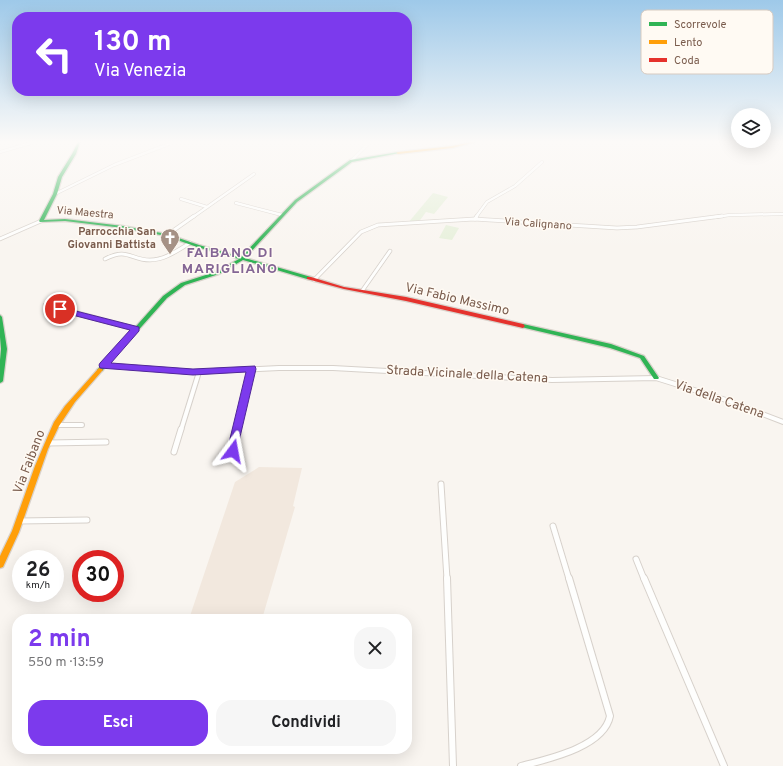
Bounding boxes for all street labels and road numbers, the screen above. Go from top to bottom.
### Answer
street label: Via Maestra [56,204,114,222]
street label: Via Calignano [504,215,572,233]
street label: Via Fabio Massimo [403,280,511,320]
street label: Strada Vicinale della Catena [386,363,548,387]
street label: Via della Catena [672,377,766,423]
street label: Via Faibano [10,428,50,496]

